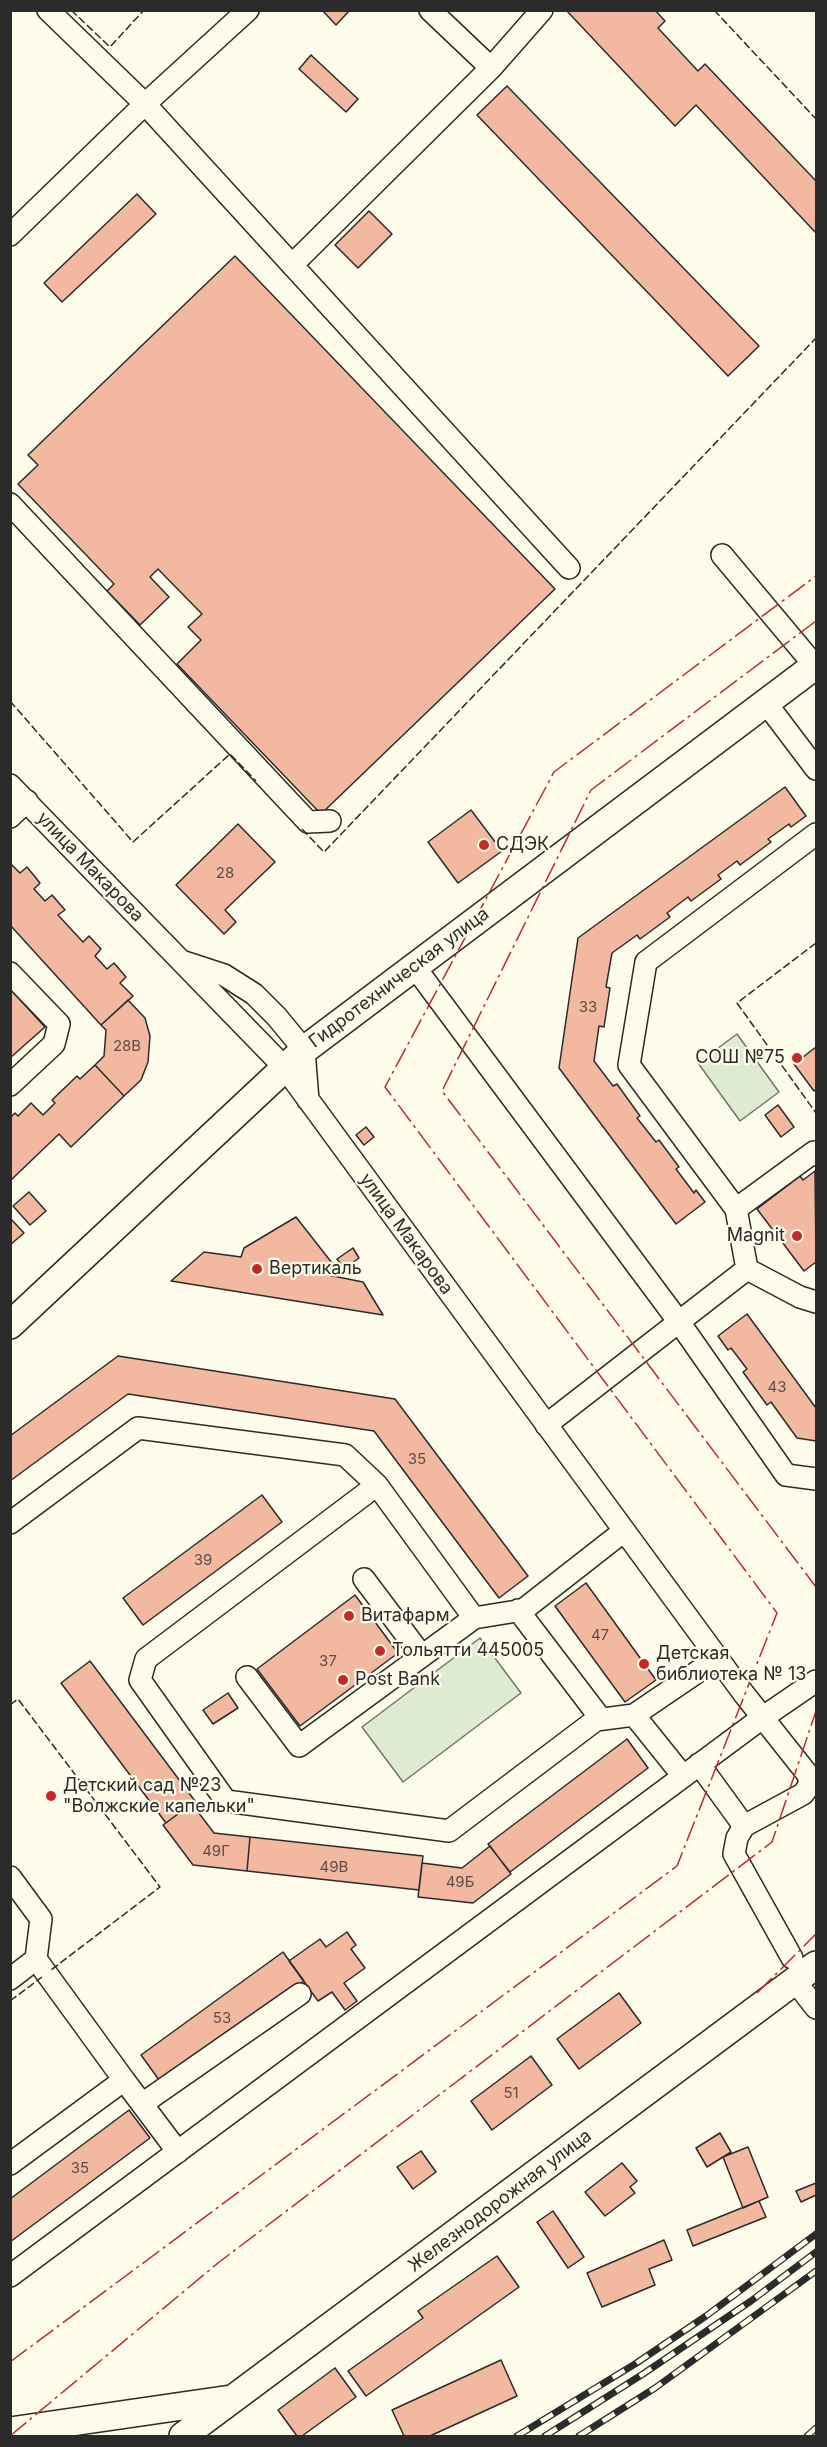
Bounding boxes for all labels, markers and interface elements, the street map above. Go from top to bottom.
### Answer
street label: улица Макарова [32,808,148,926]
place label: СДЭК [496,834,549,856]
marker: СДЭК [477,838,491,852]
house number: 28 [216,864,234,882]
street label: Гидротехническая улица [305,903,493,1053]
house number: 33 [579,998,597,1016]
house number: 28В [113,1037,141,1055]
place label: СОШ №75 [695,1047,785,1069]
marker: СОШ №75 [790,1051,804,1065]
street label: улица Макарова [355,1169,457,1299]
place label: Magnit [727,1225,785,1247]
marker: Magnit [790,1229,804,1243]
place label: Вертикаль [269,1258,362,1280]
marker: Вертикаль [250,1262,264,1276]
house number: 43 [768,1378,786,1396]
house number: 35 [408,1450,426,1468]
house number: 39 [194,1551,212,1569]
place label: Витафарм [361,1605,449,1627]
marker: Витафарм [342,1609,356,1623]
house number: 47 [591,1626,609,1644]
place label: Тольятти 445005 [392,1640,544,1662]
place label: Детская библиотека № 13 [656,1643,806,1686]
marker: Тольятти 445005 [373,1644,387,1658]
house number: 37 [319,1652,337,1670]
marker: Детская библиотека № 13 [637,1657,651,1671]
place label: Post Bank [355,1669,440,1691]
marker: Post Bank [336,1673,350,1687]
place label: Детский сад №23 "Волжские капельки" [63,1775,255,1818]
marker: Детский сад №23 "Волжские капельки" [44,1789,58,1803]
house number: 49Г [202,1842,230,1860]
house number: 49В [320,1858,348,1876]
house number: 49Б [446,1873,474,1891]
house number: 53 [213,2009,231,2027]
house number: 51 [503,2084,519,2102]
street label: Железнодорожная улица [404,2125,596,2277]
house number: 35 [71,2159,89,2177]

